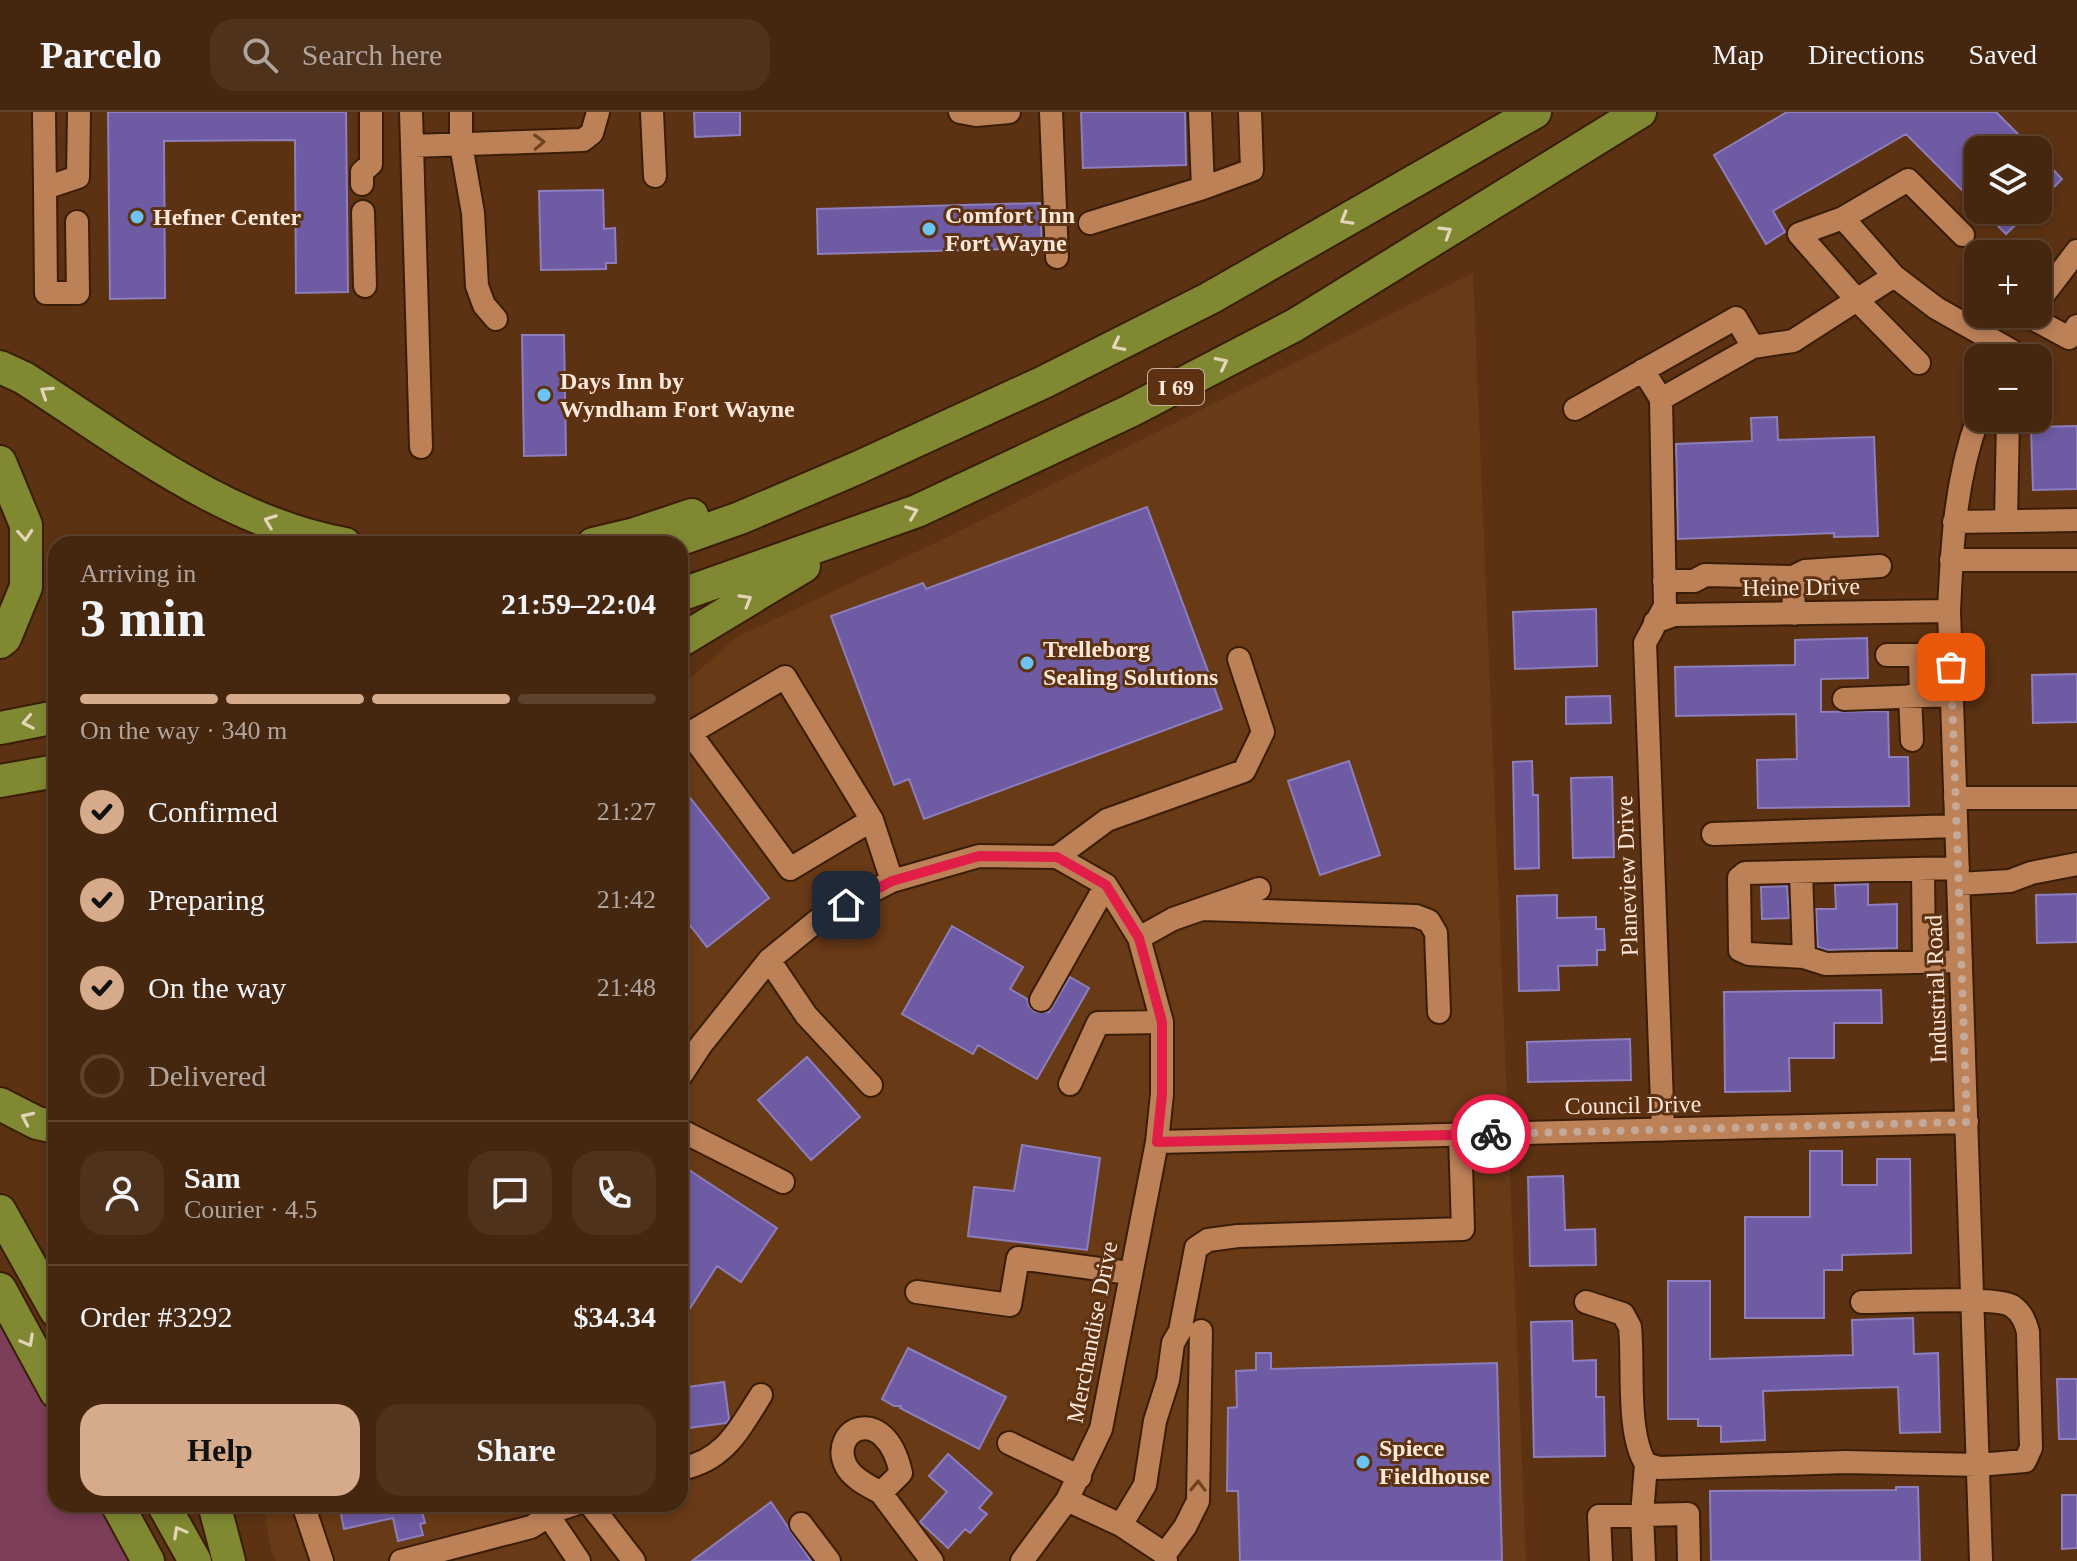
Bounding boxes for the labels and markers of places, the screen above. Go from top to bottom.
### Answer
place label: Comfort Inn Fort Wayne [945,202,1075,256]
place label: Hefner Center [153,204,302,230]
marker: Hefner Center [128,208,146,226]
marker: Comfort Inn Fort Wayne [920,220,938,238]
place label: Days Inn by Wyndham Fort Wayne [560,368,795,422]
marker: Days Inn by Wyndham Fort Wayne [535,386,553,404]
pin [1917,633,1985,701]
place label: Trelleborg Sealing Solutions [1043,636,1218,690]
marker: Trelleborg Sealing Solutions [1018,654,1036,672]
pin [812,871,880,939]
place label: Spiece Fieldhouse [1379,1435,1490,1489]
marker: Spiece Fieldhouse [1354,1453,1372,1471]

